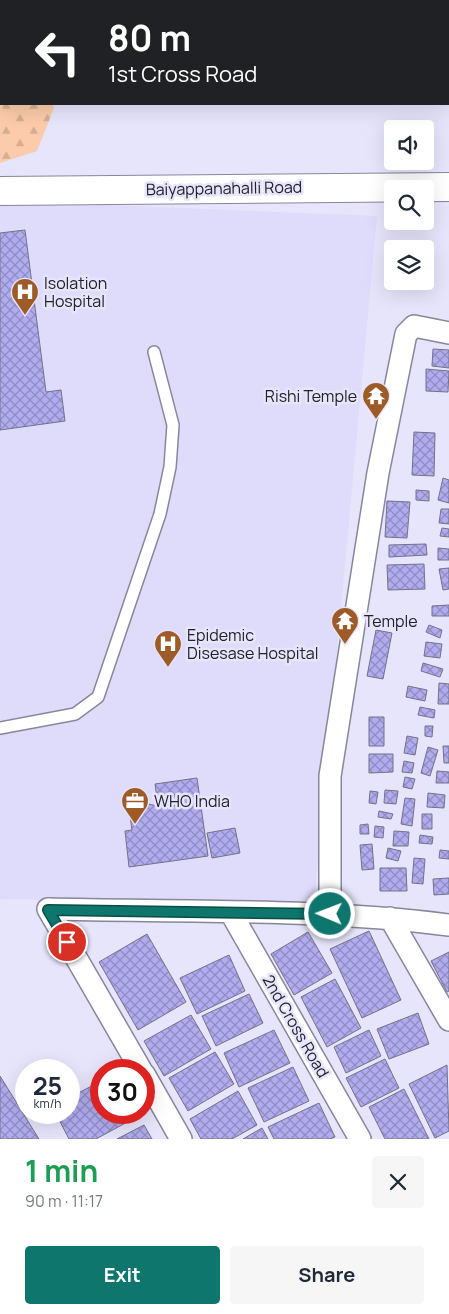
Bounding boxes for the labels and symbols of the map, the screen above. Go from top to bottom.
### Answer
street label: Baiyappanahalli Road [146,176,302,200]
place label: Isolation Hospital [44,272,107,312]
hospital icon: Isolation Hospital [10,277,40,316]
temple icon: Rishi Temple [361,381,391,420]
place label: Rishi Temple [265,385,357,407]
temple icon: Temple [330,606,360,645]
place label: Temple [364,610,418,632]
place label: Epidemic Disesase Hospital [187,624,318,664]
hospital icon: Epidemic Disesase Hospital [153,629,183,668]
office icon: WHO India [120,786,150,825]
place label: WHO India [154,790,230,812]
position arrow [303,887,355,939]
pin [46,921,88,963]
street label: 2nd Cross Road [258,970,334,1082]
speed limit sign: 30 [90,1059,155,1124]

